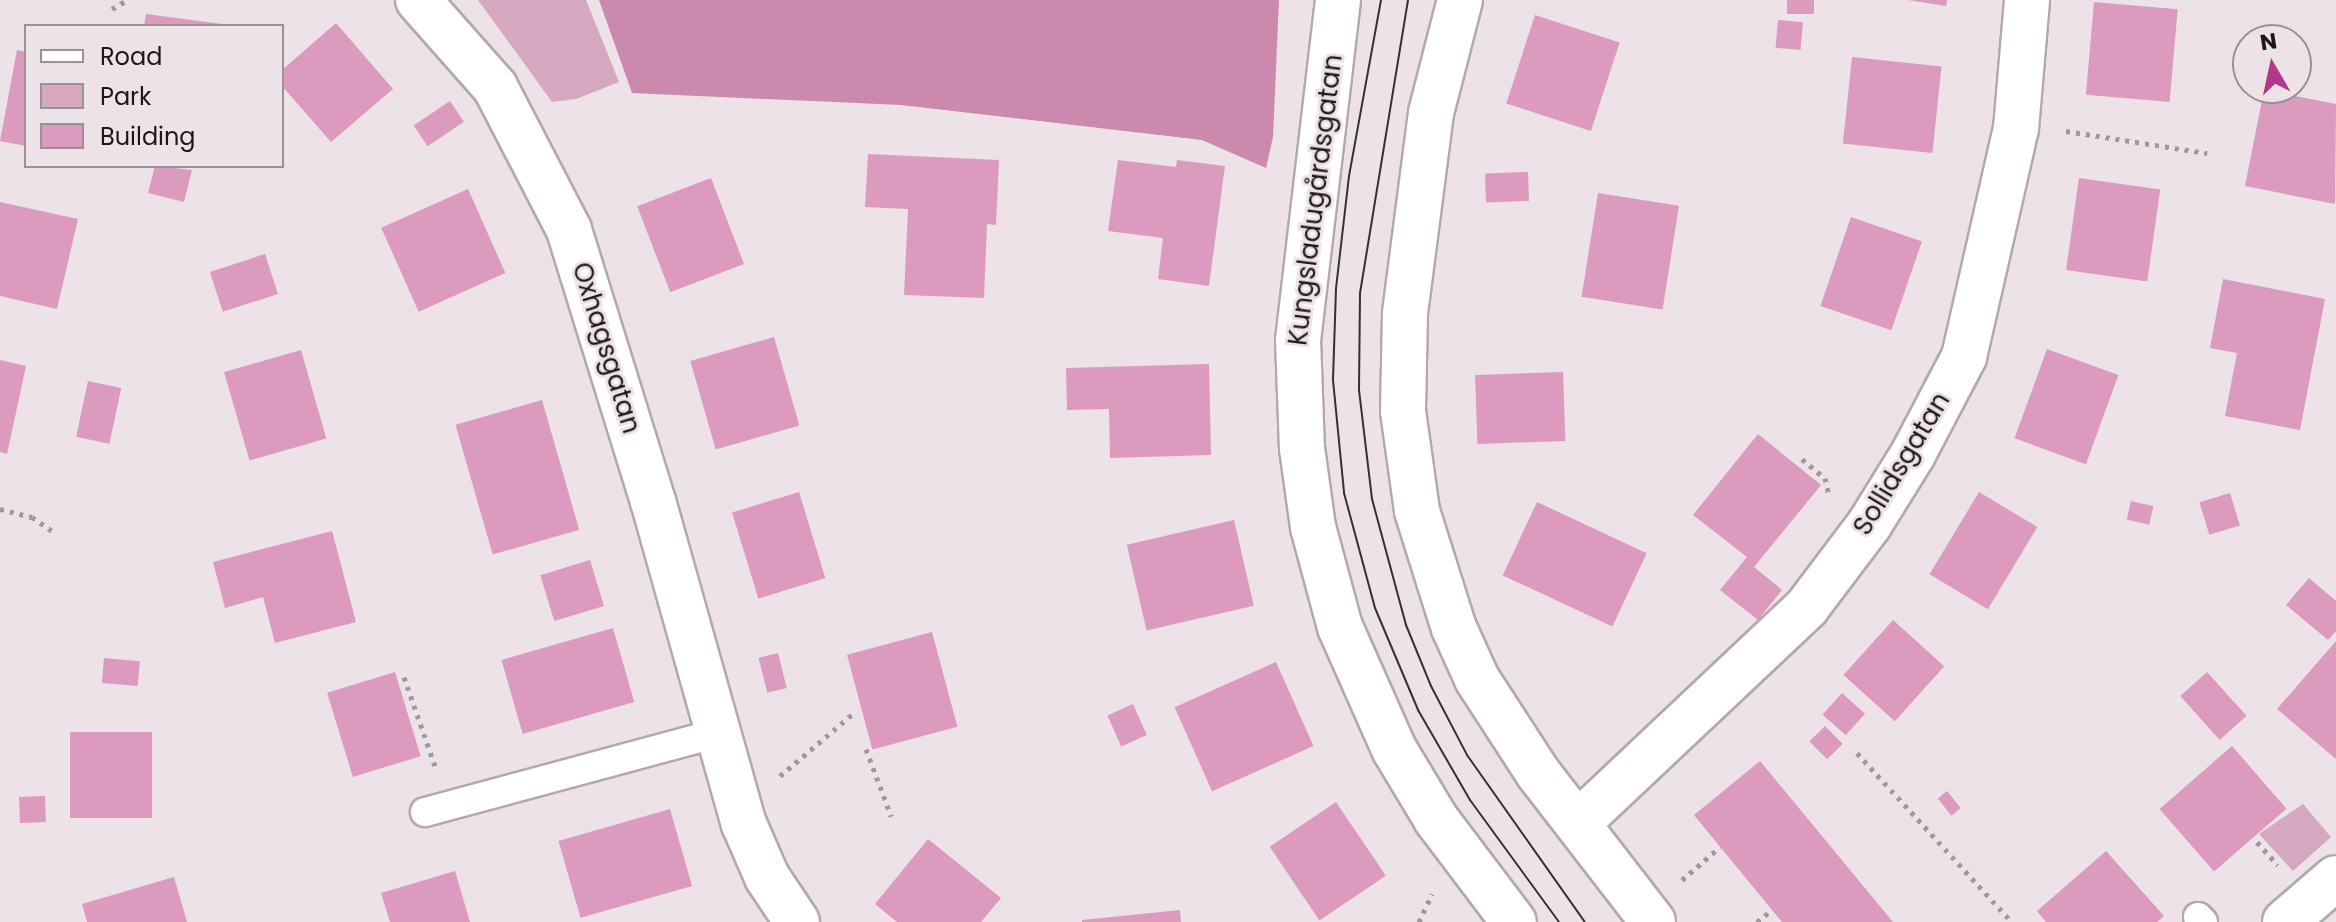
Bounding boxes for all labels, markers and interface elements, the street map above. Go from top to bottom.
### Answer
legend [24,24,284,168]
north arrow [2232,24,2312,104]
text: N [2258,25,2279,58]
text: Road [100,40,162,73]
street label: Kungsladugårdsgatan [1283,53,1349,347]
text: Park [100,80,151,113]
text: Building [100,120,196,153]
street label: Oxhagsgatan [565,259,647,437]
street label: Sollidsgatan [1847,387,1957,541]

